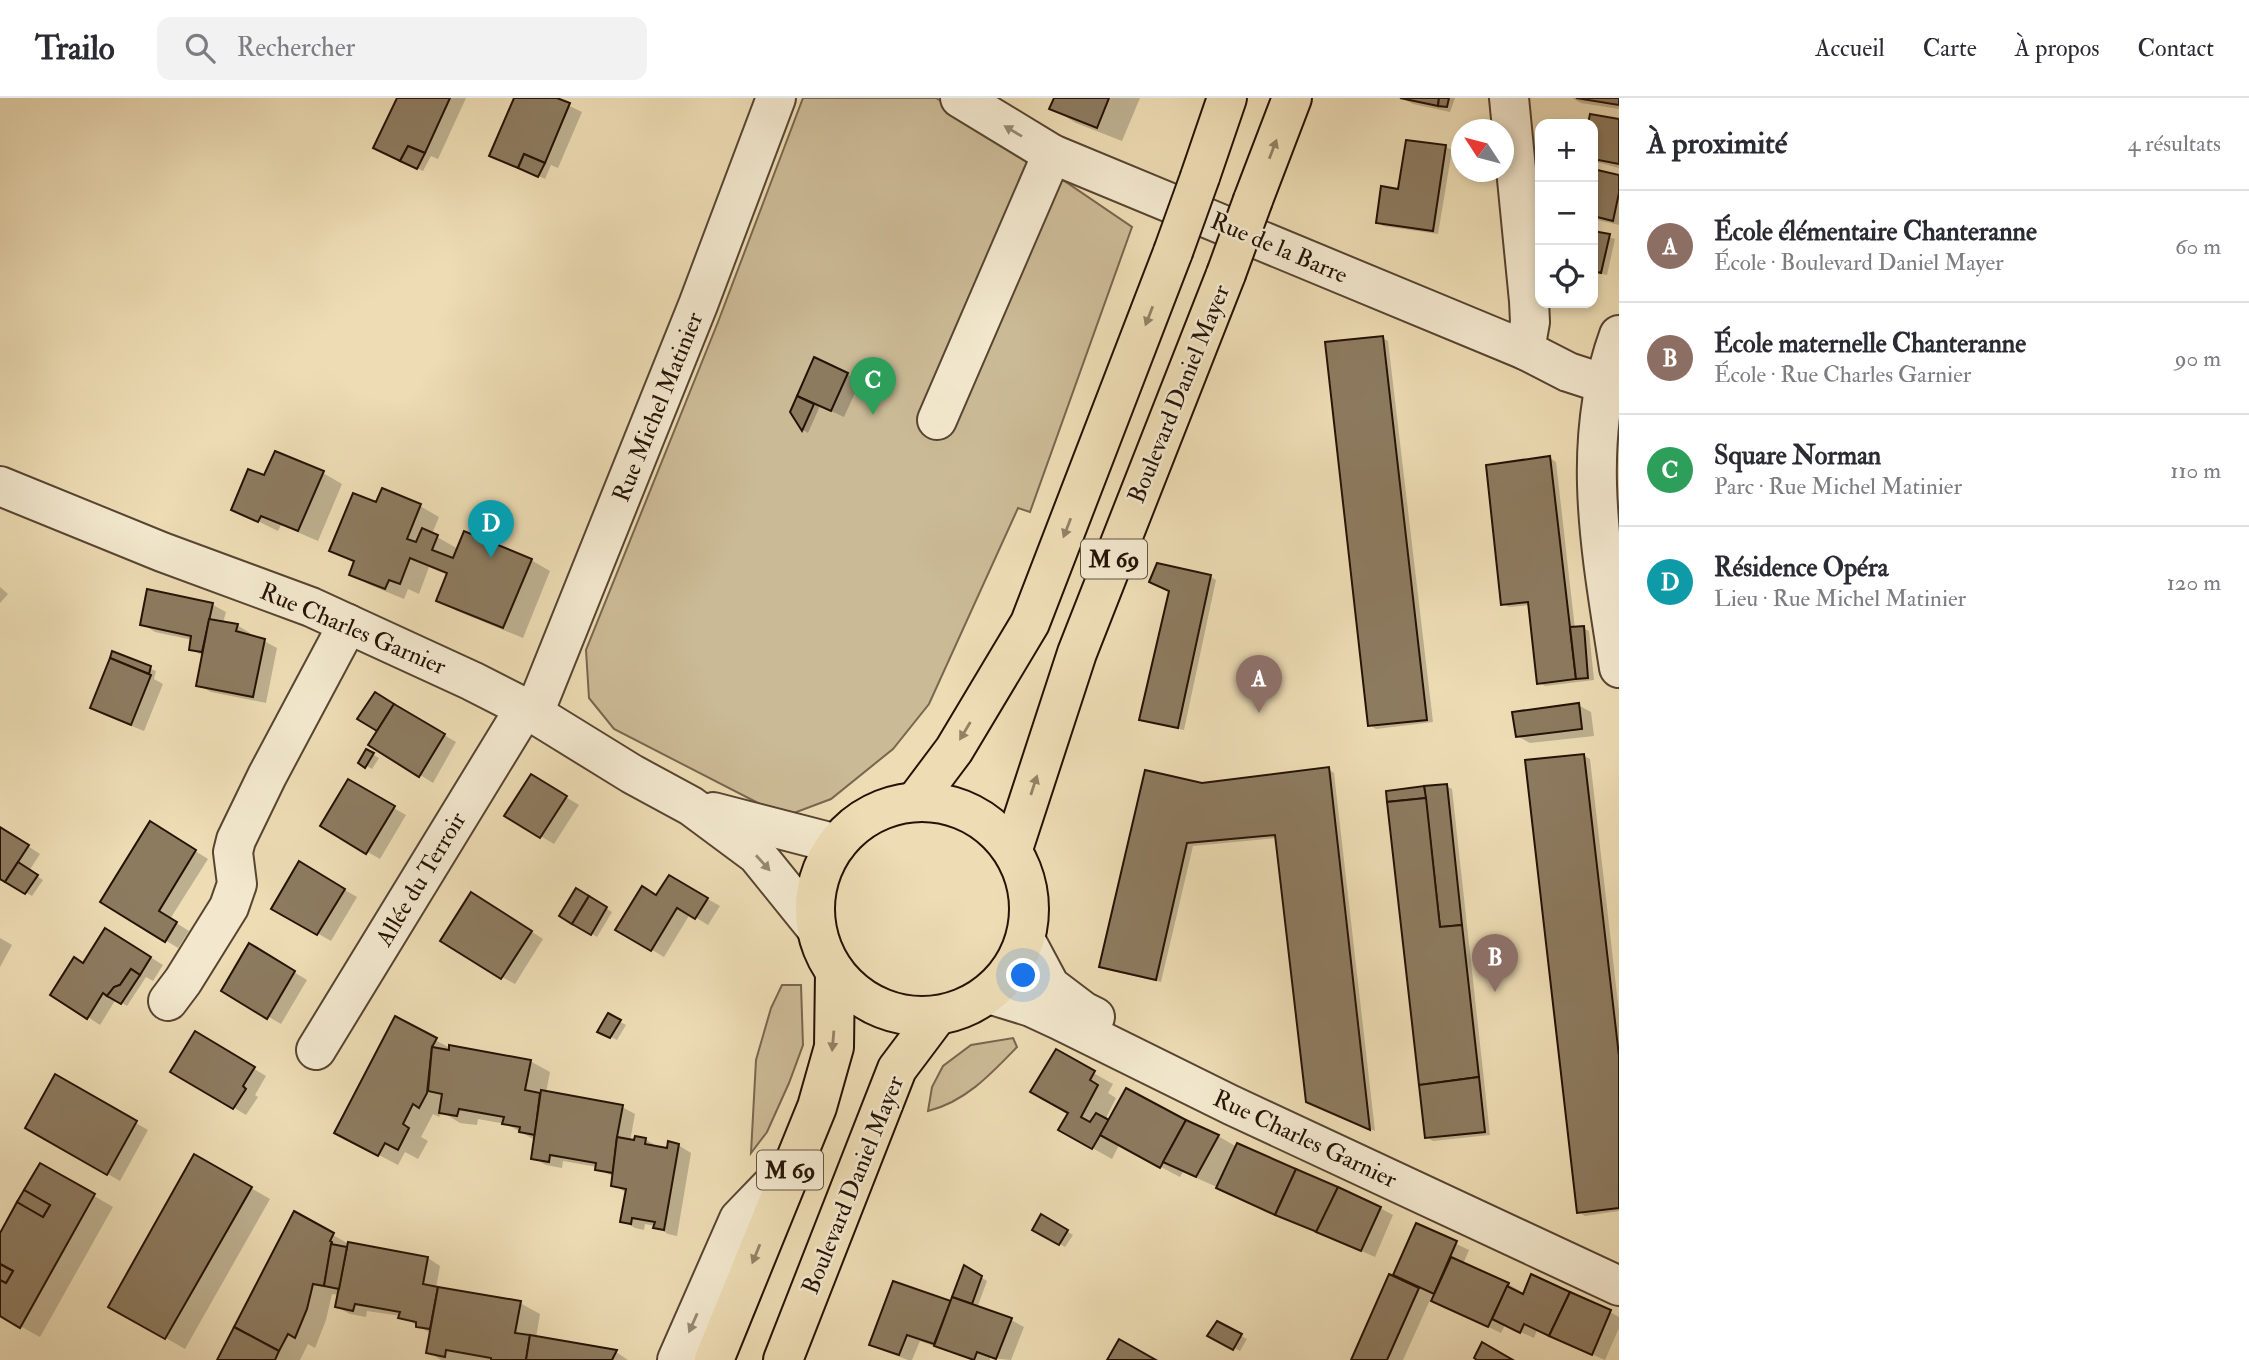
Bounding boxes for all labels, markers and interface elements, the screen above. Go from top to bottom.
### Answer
search box [157,17,647,80]
text: Trailo [35,28,115,69]
icon: search [181,29,219,67]
text: Rechercher [237,32,355,64]
text: Accueil [1815,33,1885,64]
text: Carte [1923,33,1977,64]
text: À propos [2015,33,2100,64]
text: Contact [2138,33,2214,64]
north arrow [1451,119,1514,182]
map controls [1535,119,1598,308]
button: + [1535,119,1598,182]
one-way arrow [1003,124,1022,137]
text: À proximité [1647,125,1787,162]
text: 4 résultats [2128,129,2221,158]
one-way arrow [1267,139,1278,160]
button: − [1535,182,1598,245]
street label: Rue de la Barre [1206,205,1352,291]
text: École élémentaire Chanteranne [1714,216,2037,248]
text: A [1663,232,1677,261]
text: 60 m [2175,232,2221,261]
button: locate [1535,245,1598,308]
text: École · Boulevard Daniel Mayer [1714,248,2004,277]
street label: Boulevard Daniel Mayer [1121,280,1237,508]
one-way arrow [1143,305,1154,326]
street label: Rue Michel Matinier [606,307,710,507]
text: École maternelle Chanteranne [1714,328,2026,360]
text: B [1662,344,1678,373]
text: 90 m [2175,344,2221,373]
pin: C [850,357,896,415]
text: École · Rue Charles Garnier [1714,360,1971,389]
text: Square Norman [1714,440,1881,472]
text: C [1662,456,1678,485]
text: 110 m [2170,456,2221,485]
text: Parc · Rue Michel Matinier [1714,472,1962,501]
pin: D [468,500,514,558]
one-way arrow [1061,518,1072,539]
road number: M 69 [1081,540,1147,579]
text: Résidence Opéra [1714,552,1888,584]
text: D [1661,568,1679,597]
text: 120 m [2167,568,2221,597]
street label: Rue Charles Garnier [255,576,451,682]
text: Lieu · Rue Michel Matinier [1714,584,1966,613]
pin: A [1236,655,1282,713]
one-way arrow [959,721,972,740]
one-way arrow [1029,774,1040,795]
street label: Allée du Terroir [368,806,473,953]
one-way arrow [755,854,771,871]
pin: B [1472,934,1518,992]
your location [1006,958,1040,992]
one-way arrow [827,1030,838,1052]
street label: Boulevard Daniel Mayer [795,1071,911,1299]
street label: Rue Charles Garnier [1208,1083,1402,1195]
road number: M 69 [757,1150,823,1190]
one-way arrow [751,1244,762,1265]
one-way arrow [687,1312,698,1333]

